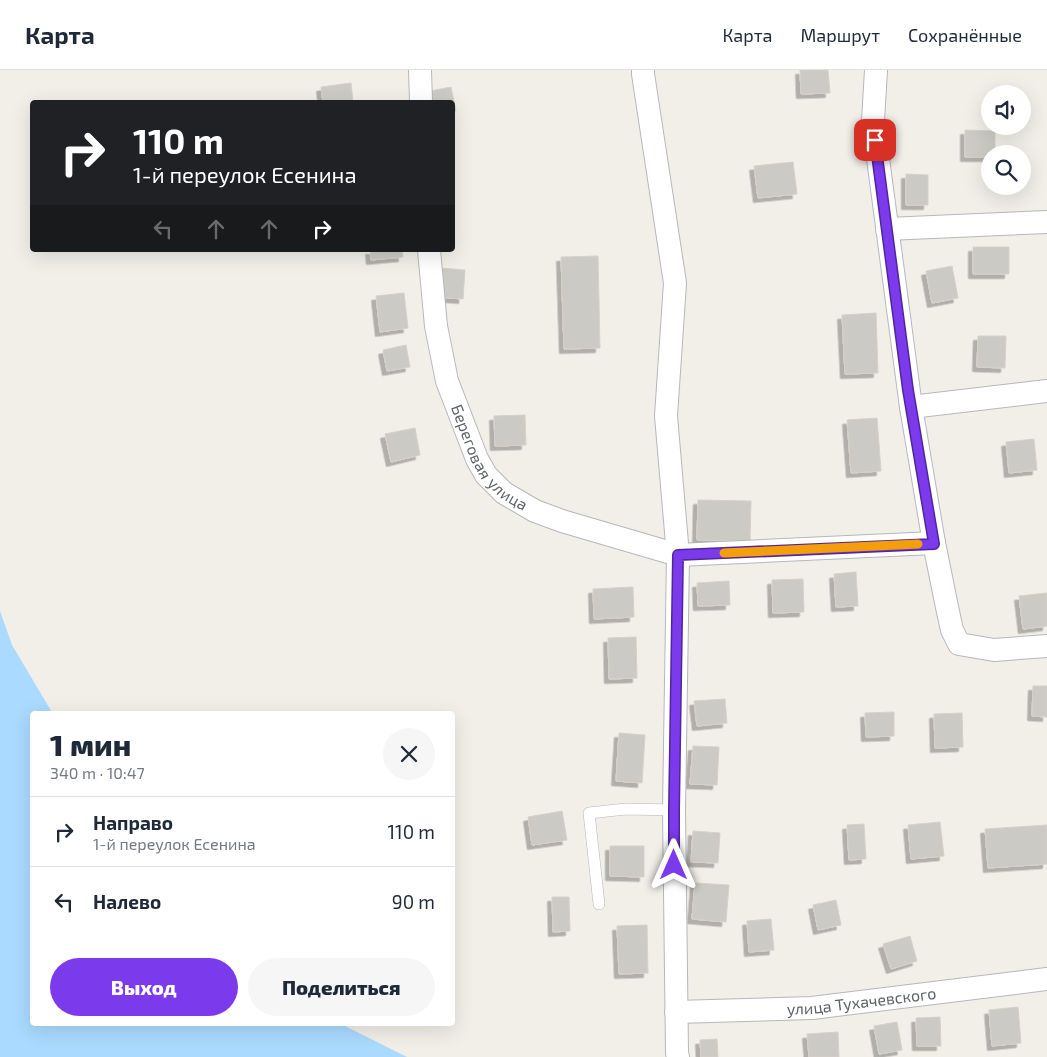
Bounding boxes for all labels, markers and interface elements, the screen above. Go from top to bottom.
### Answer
text: Карта [25,20,95,49]
text: Карта [722,24,772,46]
text: Маршрут [800,24,880,46]
text: Сохранённые [908,24,1022,46]
map controls [981,85,1031,195]
button: sound [981,85,1031,135]
text: 110 m [133,119,224,161]
pin [854,119,896,161]
icon: right [50,120,115,185]
icon: arrive [861,126,889,154]
button: search [981,145,1031,195]
text: 1-й переулок Есенина [133,161,357,187]
icon: left [149,215,177,243]
icon: ahead [202,215,230,243]
icon: ahead [255,215,283,243]
icon: right [308,215,336,243]
street label: Береговая улица [448,402,531,514]
text: 1 мин [50,726,131,762]
button: close [383,728,435,780]
text: 340 m · 10:47 [50,763,145,782]
text: Направо [93,811,173,834]
icon: right [50,818,78,846]
text: 110 m [388,820,435,843]
text: 1-й переулок Есенина [93,834,256,853]
position arrow [647,838,699,890]
icon: left [50,888,78,916]
text: Налево [93,890,161,913]
text: 90 m [392,890,435,913]
button: Выход [50,958,238,1016]
button: Поделиться [248,958,435,1016]
street label: улица Тухачевского [787,983,937,1019]

